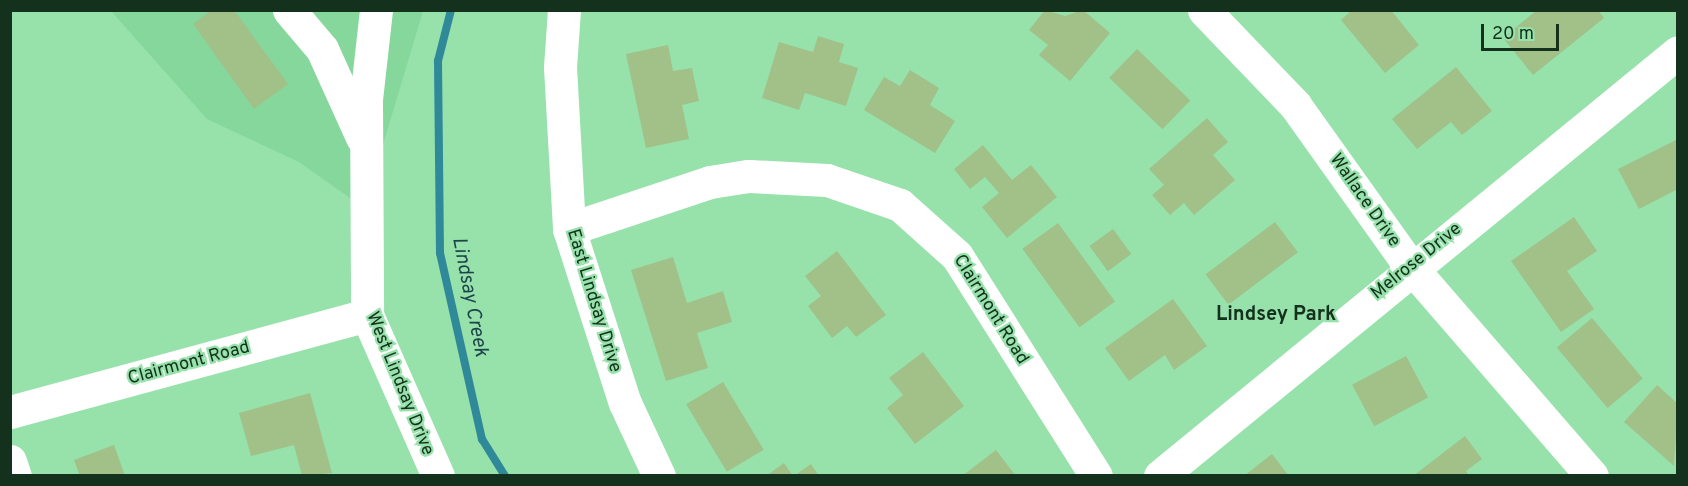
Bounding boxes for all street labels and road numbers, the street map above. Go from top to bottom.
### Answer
street label: Wallace Drive [1324,150,1404,252]
street label: Melrose Drive [1367,219,1467,305]
street label: East Lindsay Drive [561,227,625,375]
street label: Clairmont Road [948,251,1032,369]
street label: West Lindsay Drive [360,309,438,459]
street label: Clairmont Road [126,337,252,391]

